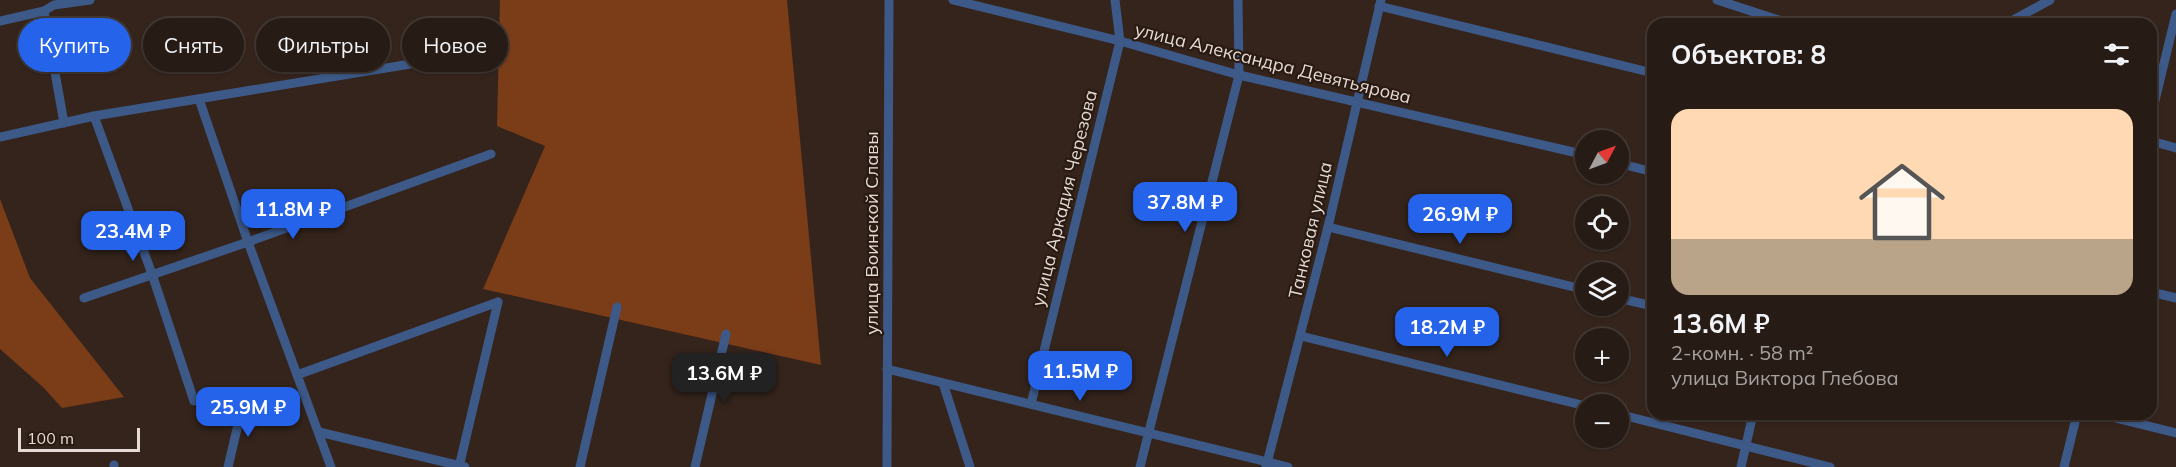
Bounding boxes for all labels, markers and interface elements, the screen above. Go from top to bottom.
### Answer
street label: улица Александра Девятьярова [1132,17,1414,109]
chip: Купить [18,18,131,72]
chip: Снять [143,18,244,72]
chip: Фильтры [256,18,390,72]
chip: Новое [402,18,508,72]
text: Объектов: 8 [1671,38,1826,71]
icon: filters [2100,38,2133,71]
street label: улица Аркадия Черезова [1026,87,1102,309]
north arrow [1575,130,1629,184]
map controls [1575,130,1629,448]
street label: улица Воинской Славы [860,131,883,335]
icon: home [1848,148,1956,256]
street label: Танковая улица [1283,159,1337,301]
pin: 37.8M ₽ [1130,182,1240,233]
pin: 11.8M ₽ [238,189,348,240]
text: 37.8M ₽ [1147,189,1223,214]
pin: 26.9M ₽ [1405,194,1515,245]
text: 11.8M ₽ [255,196,331,221]
button: locate [1575,196,1629,250]
text: 26.9M ₽ [1422,201,1498,226]
pin: 23.4M ₽ [78,211,188,262]
text: 23.4M ₽ [95,218,171,243]
button: layers [1575,262,1629,316]
pin: 18.2M ₽ [1392,307,1502,358]
text: 13.6M ₽ [1671,307,1770,340]
text: 18.2M ₽ [1409,314,1485,339]
button: + [1575,328,1629,382]
text: 2-комн. · 58 m² [1671,340,1813,365]
pin: 11.5M ₽ [1025,351,1135,402]
pin: 13.6M ₽ [669,353,779,404]
text: 11.5M ₽ [1042,358,1118,383]
text: 13.6M ₽ [686,360,762,385]
text: улица Виктора Глебова [1671,365,1899,390]
pin: 25.9M ₽ [193,387,303,438]
text: 25.9M ₽ [210,394,286,419]
button: − [1575,394,1629,448]
scale bar [18,425,140,452]
text: 100 m [27,428,74,448]

